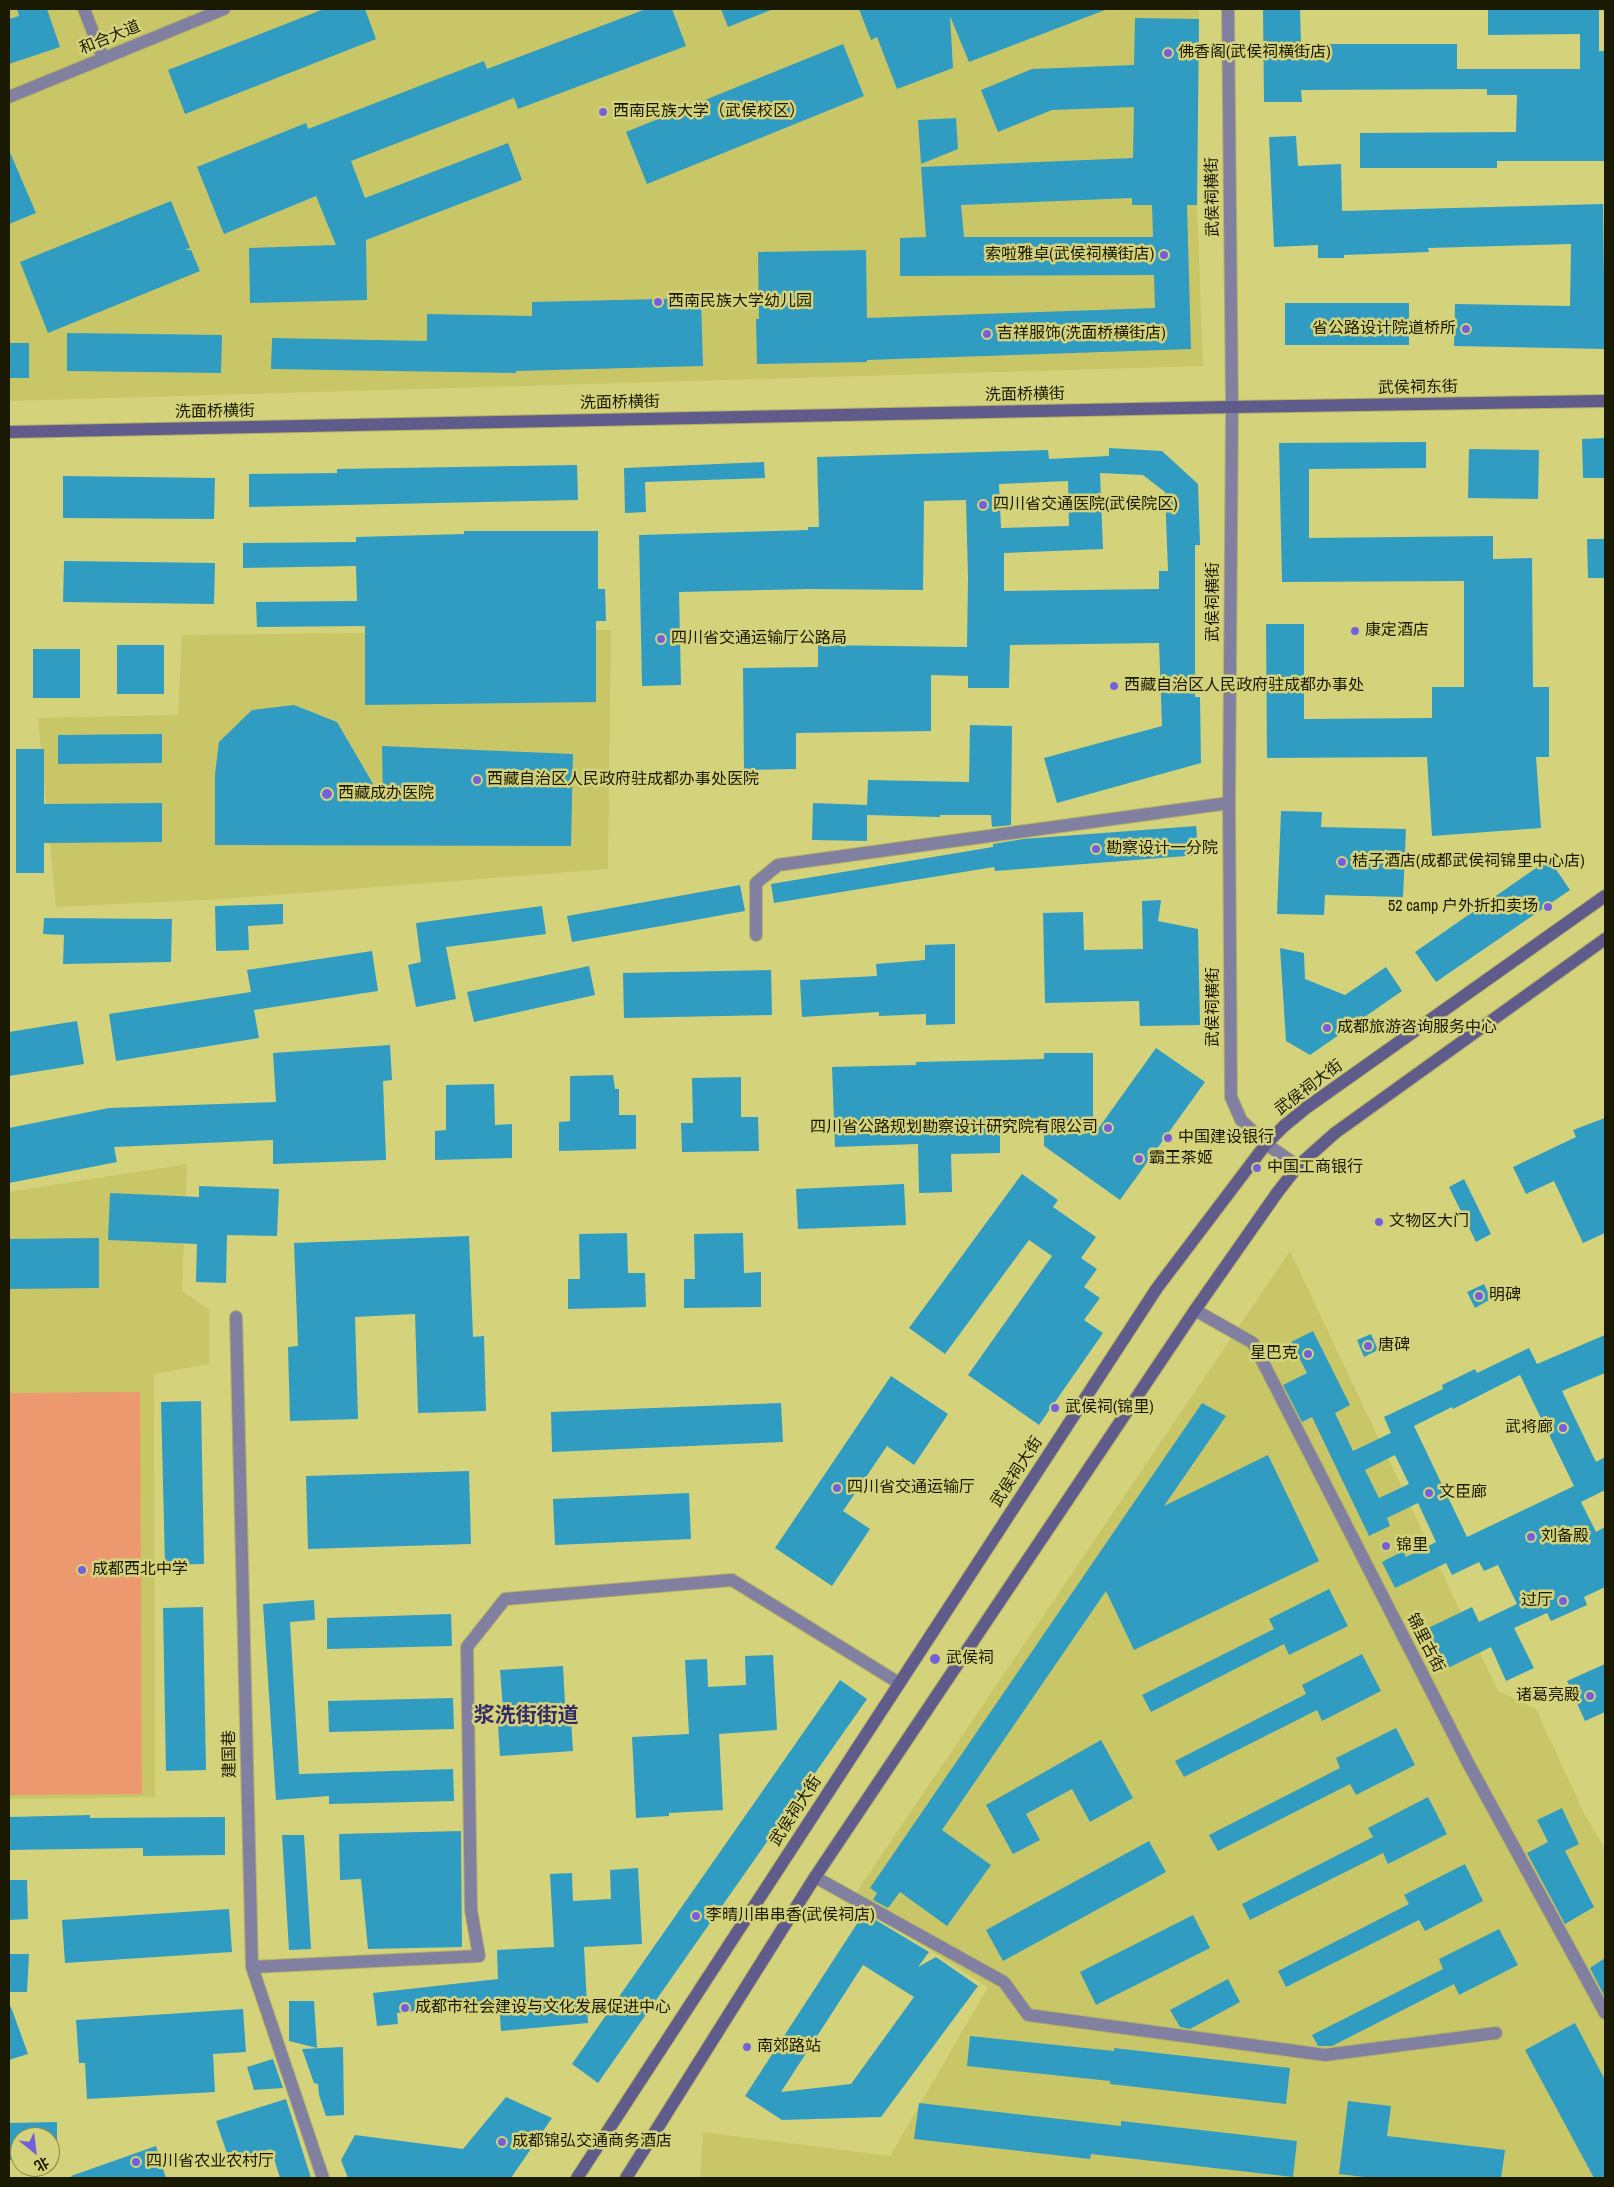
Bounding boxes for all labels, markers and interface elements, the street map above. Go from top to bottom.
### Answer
street label: 和合大道 [77,17,143,59]
place label: 佛香阁(武侯祠横街店) [1178,43,1331,63]
marker: 佛香阁(武侯祠横街店) [1162,47,1174,59]
place label: 西南民族大学（武侯校区） [613,102,805,122]
marker: 西南民族大学（武侯校区） [597,106,609,118]
street label: 武侯祠横街 [1203,157,1223,237]
place label: 索啦雅卓(武侯祠横街店) [985,245,1154,265]
marker: 索啦雅卓(武侯祠横街店) [1158,249,1170,261]
place label: 西南民族大学幼儿园 [668,292,812,312]
marker: 西南民族大学幼儿园 [652,296,664,308]
place label: 省公路设计院道桥所 [1312,319,1456,339]
marker: 省公路设计院道桥所 [1460,323,1472,335]
place label: 吉祥服饰(洗面桥横街店) [997,324,1166,344]
marker: 吉祥服饰(洗面桥横街店) [981,328,993,340]
street label: 武侯祠东街 [1378,378,1458,398]
street label: 洗面桥横街 [985,385,1065,405]
street label: 洗面桥横街 [580,393,660,413]
street label: 洗面桥横街 [175,402,255,422]
place label: 四川省交通医院(武侯院区) [993,495,1178,515]
marker: 四川省交通医院(武侯院区) [977,499,989,511]
street label: 武侯祠横街 [1204,562,1224,642]
place label: 康定酒店 [1365,621,1429,641]
marker: 康定酒店 [1349,625,1361,637]
place label: 四川省交通运输厅公路局 [671,629,847,649]
marker: 四川省交通运输厅公路局 [655,633,667,645]
place label: 西藏自治区人民政府驻成都办事处 [1124,676,1364,696]
marker: 西藏自治区人民政府驻成都办事处 [1108,680,1120,692]
place label: 西藏自治区人民政府驻成都办事处医院 [487,770,759,790]
marker: 西藏自治区人民政府驻成都办事处医院 [471,774,483,786]
place label: 西藏成办医院 [338,784,434,804]
marker: 西藏成办医院 [320,787,334,801]
place label: 勘察设计一分院 [1106,839,1218,859]
marker: 勘察设计一分院 [1090,843,1102,855]
place label: 桔子酒店(成都武侯祠锦里中心店) [1352,852,1585,872]
marker: 桔子酒店(成都武侯祠锦里中心店) [1336,856,1348,868]
place label: 52 camp 户外折扣卖场 [1388,897,1538,917]
marker: 52 camp 户外折扣卖场 [1542,901,1554,913]
street label: 武侯祠横街 [1204,967,1224,1047]
place label: 成都旅游咨询服务中心 [1337,1018,1497,1038]
marker: 成都旅游咨询服务中心 [1321,1022,1333,1034]
street label: 武侯祠大街 [1271,1056,1347,1120]
place label: 四川省公路规划勘察设计研究院有限公司 [810,1118,1098,1138]
marker: 四川省公路规划勘察设计研究院有限公司 [1102,1122,1114,1134]
place label: 中国建设银行 [1178,1128,1274,1148]
marker: 中国建设银行 [1162,1132,1174,1144]
place label: 霸王茶姬 [1149,1149,1213,1169]
marker: 霸王茶姬 [1133,1153,1145,1165]
place label: 中国工商银行 [1267,1158,1363,1178]
marker: 中国工商银行 [1251,1162,1263,1174]
place label: 文物区大门 [1389,1212,1469,1232]
marker: 文物区大门 [1373,1216,1385,1228]
place label: 明碑 [1489,1286,1521,1306]
marker: 明碑 [1473,1290,1485,1302]
place label: 唐碑 [1378,1336,1410,1356]
marker: 唐碑 [1362,1340,1374,1352]
place label: 星巴克 [1250,1344,1298,1364]
marker: 星巴克 [1302,1348,1314,1360]
place label: 武侯祠(锦里) [1065,1398,1154,1418]
marker: 武侯祠(锦里) [1049,1402,1061,1414]
place label: 武将廊 [1505,1418,1553,1438]
marker: 武将廊 [1557,1422,1569,1434]
street label: 武侯祠大街 [987,1433,1047,1511]
place label: 四川省交通运输厅 [847,1478,975,1498]
marker: 四川省交通运输厅 [831,1482,843,1494]
place label: 文臣廊 [1439,1483,1487,1503]
marker: 文臣廊 [1423,1487,1435,1499]
place label: 刘备殿 [1541,1527,1589,1547]
marker: 刘备殿 [1525,1531,1537,1543]
place label: 锦里 [1396,1536,1428,1556]
marker: 锦里 [1380,1540,1392,1552]
place label: 成都西北中学 [92,1560,188,1580]
marker: 成都西北中学 [76,1564,88,1576]
place label: 过厅 [1521,1591,1553,1611]
marker: 过厅 [1557,1595,1569,1607]
street label: 锦里古街 [1402,1610,1448,1676]
place label: 武侯祠 [946,1649,994,1669]
marker: 武侯祠 [928,1652,942,1666]
place label: 诸葛亮殿 [1516,1686,1580,1706]
marker: 诸葛亮殿 [1584,1690,1596,1702]
district label: 浆洗街街道 [474,1703,578,1729]
street label: 建国巷 [220,1730,240,1778]
street label: 武侯祠大街 [766,1772,826,1850]
place label: 李晴川串串香(武侯祠店) [706,1906,875,1926]
marker: 李晴川串串香(武侯祠店) [690,1910,702,1922]
place label: 成都市社会建设与文化发展促进中心 [415,1998,671,2018]
marker: 成都市社会建设与文化发展促进中心 [399,2002,411,2014]
place label: 南郊路站 [757,2037,821,2057]
marker: 南郊路站 [741,2041,753,2053]
north arrow [10,2127,60,2177]
place label: 成都锦弘交通商务酒店 [512,2132,672,2152]
marker: 成都锦弘交通商务酒店 [496,2136,508,2148]
place label: 四川省农业农村厅 [146,2152,274,2172]
text: 北 [31,2153,52,2176]
marker: 四川省农业农村厅 [130,2156,142,2168]

